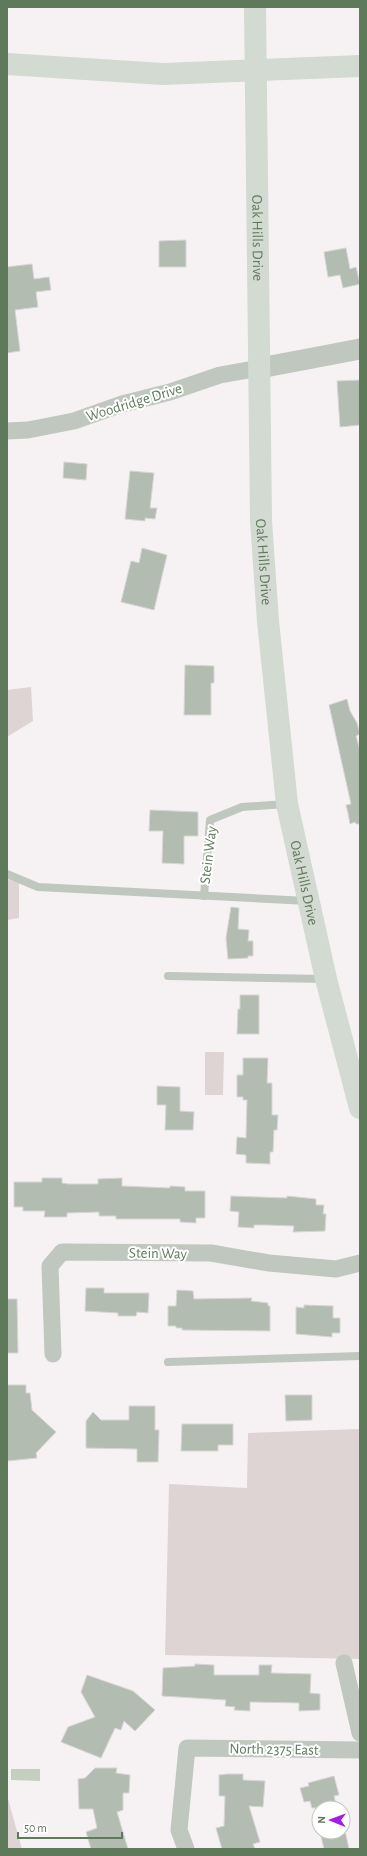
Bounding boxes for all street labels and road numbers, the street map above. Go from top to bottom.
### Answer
street label: Oak Hills Drive [249,195,265,281]
street label: Woodridge Drive [84,381,184,424]
street label: Oak Hills Drive [253,518,274,606]
street label: Stein Way [198,825,220,885]
street label: Oak Hills Drive [287,839,321,927]
street label: Stein Way [129,1245,188,1262]
street label: North 2375 East [229,1741,319,1758]

